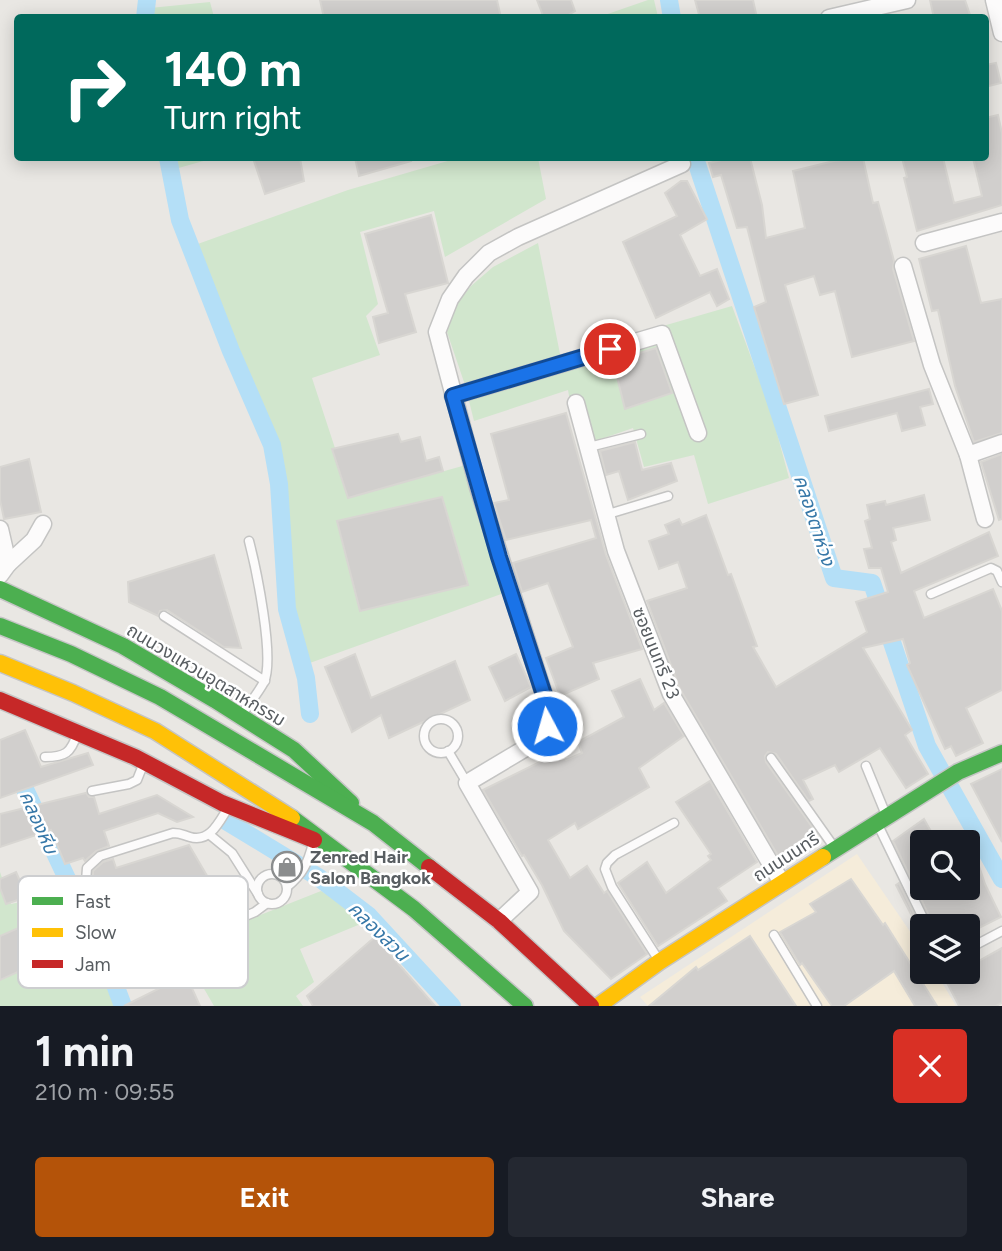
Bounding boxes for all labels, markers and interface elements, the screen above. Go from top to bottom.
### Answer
text: 140 m [164,39,302,98]
icon: right [49,42,140,133]
text: Turn right [164,99,302,137]
pin [580,319,640,379]
icon: arrive [591,330,629,368]
water label: คลองตาห่วง [789,472,840,569]
street label: ซอยนนทรี 23 [628,604,684,702]
street label: ถนนวงแหวนอุตสาหกรรม [123,619,289,731]
position arrow [510,689,584,763]
water label: คลองหีบ [15,787,63,859]
street label: ถนนนนทรี [749,827,824,887]
map controls [910,830,980,984]
button: search [910,830,980,900]
place label: Zenred Hair Salon Bangkok [310,846,431,889]
shop icon: Zenred Hair Salon Bangkok [270,850,304,884]
legend [18,876,248,988]
text: Fast [75,890,111,913]
water label: คลองสวน [344,897,415,967]
button: layers [910,914,980,984]
text: Slow [75,921,117,944]
text: Jam [75,953,111,976]
text: 1 min [35,1026,134,1077]
button: close [893,1029,967,1103]
text: 210 m · 09:55 [35,1078,175,1106]
button: Exit [35,1157,494,1237]
button: Share [508,1157,967,1237]

